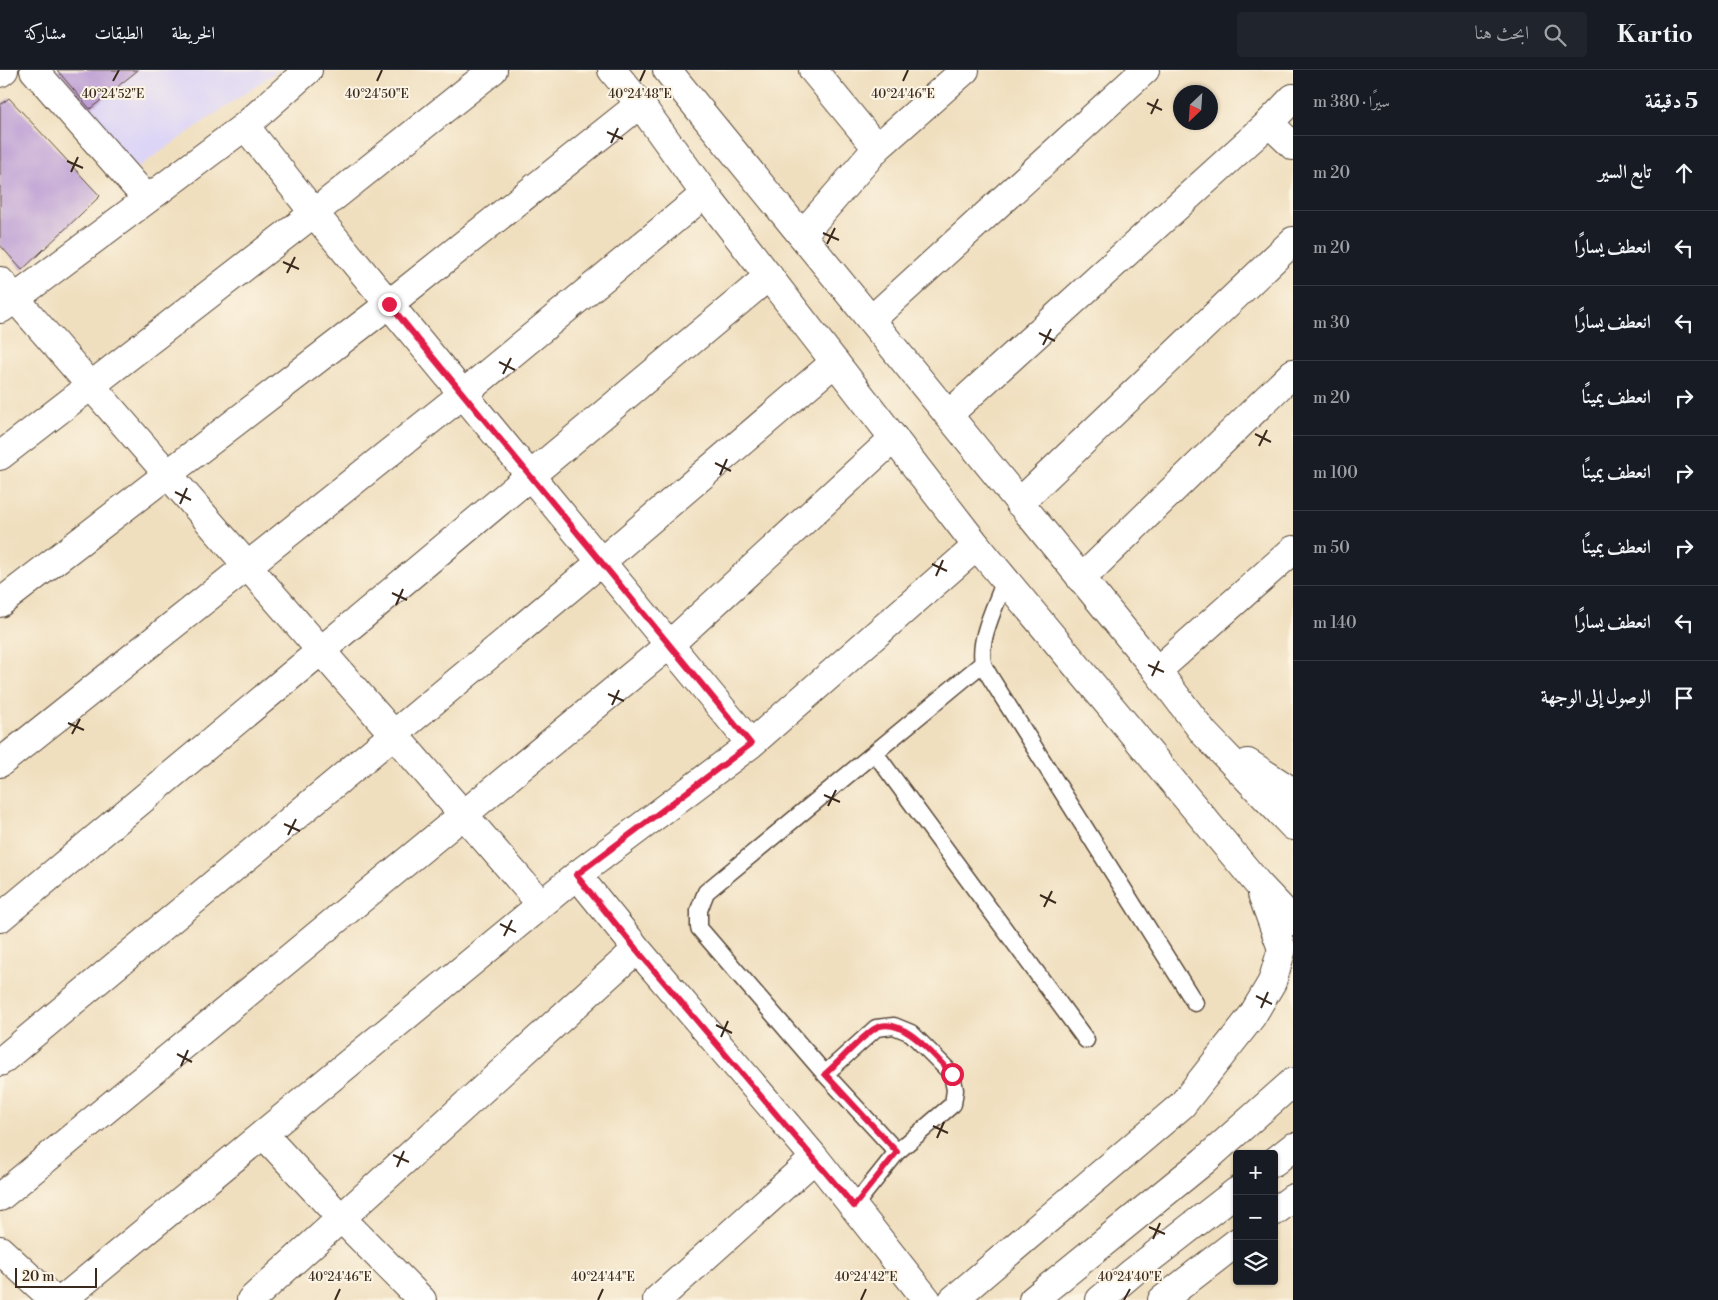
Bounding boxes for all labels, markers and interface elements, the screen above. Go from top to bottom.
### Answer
search box [1237,12,1587,57]
text: Kartio [1617,20,1693,50]
text: ابحث هنا [1474,21,1529,45]
icon: search [1541,21,1569,49]
text: مشاركة [25,22,66,45]
text: الطبقات [94,22,143,45]
text: الخريطة [171,22,215,45]
north arrow [1173,85,1218,130]
text: 40°24'52"E [82,87,144,102]
text: 40°24'50"E [345,87,409,102]
text: 40°24'48"E [608,87,672,102]
text: 40°24'46"E [871,87,935,102]
text: 5 دقيقة [1645,89,1698,115]
text: سيرًا · 380 m [1313,92,1390,112]
icon: ahead [1670,159,1698,187]
text: تابع السير [1598,160,1651,184]
text: 20 m [1313,163,1350,183]
icon: left [1670,234,1698,262]
text: انعطف يسارًا [1574,235,1651,259]
text: 20 m [1313,238,1350,258]
route end [378,293,401,316]
icon: left [1670,309,1698,337]
text: انعطف يسارًا [1574,310,1651,334]
text: 30 m [1313,313,1350,333]
icon: right [1670,384,1698,412]
text: انعطف يمينًا [1582,385,1651,409]
text: 20 m [1313,388,1350,408]
icon: right [1670,459,1698,487]
text: انعطف يمينًا [1582,460,1651,484]
text: 100 m [1313,463,1358,483]
icon: right [1670,534,1698,562]
text: انعطف يمينًا [1582,535,1651,559]
text: 50 m [1313,538,1350,558]
icon: left [1670,609,1698,637]
text: انعطف يسارًا [1574,610,1651,634]
text: 140 m [1313,613,1357,633]
icon: arrive [1670,684,1698,712]
text: الوصول إلى الوجهة [1541,685,1651,709]
route start [941,1063,964,1086]
map controls [1233,1150,1278,1285]
button: + [1233,1150,1278,1195]
button: − [1233,1195,1278,1240]
button: layers [1233,1240,1278,1285]
scale bar [15,1265,98,1288]
text: 20 m [22,1268,54,1286]
text: 40°24'46"E [308,1270,372,1285]
text: 40°24'44"E [571,1270,635,1285]
text: 40°24'42"E [834,1270,898,1285]
text: 40°24'40"E [1098,1270,1162,1285]

